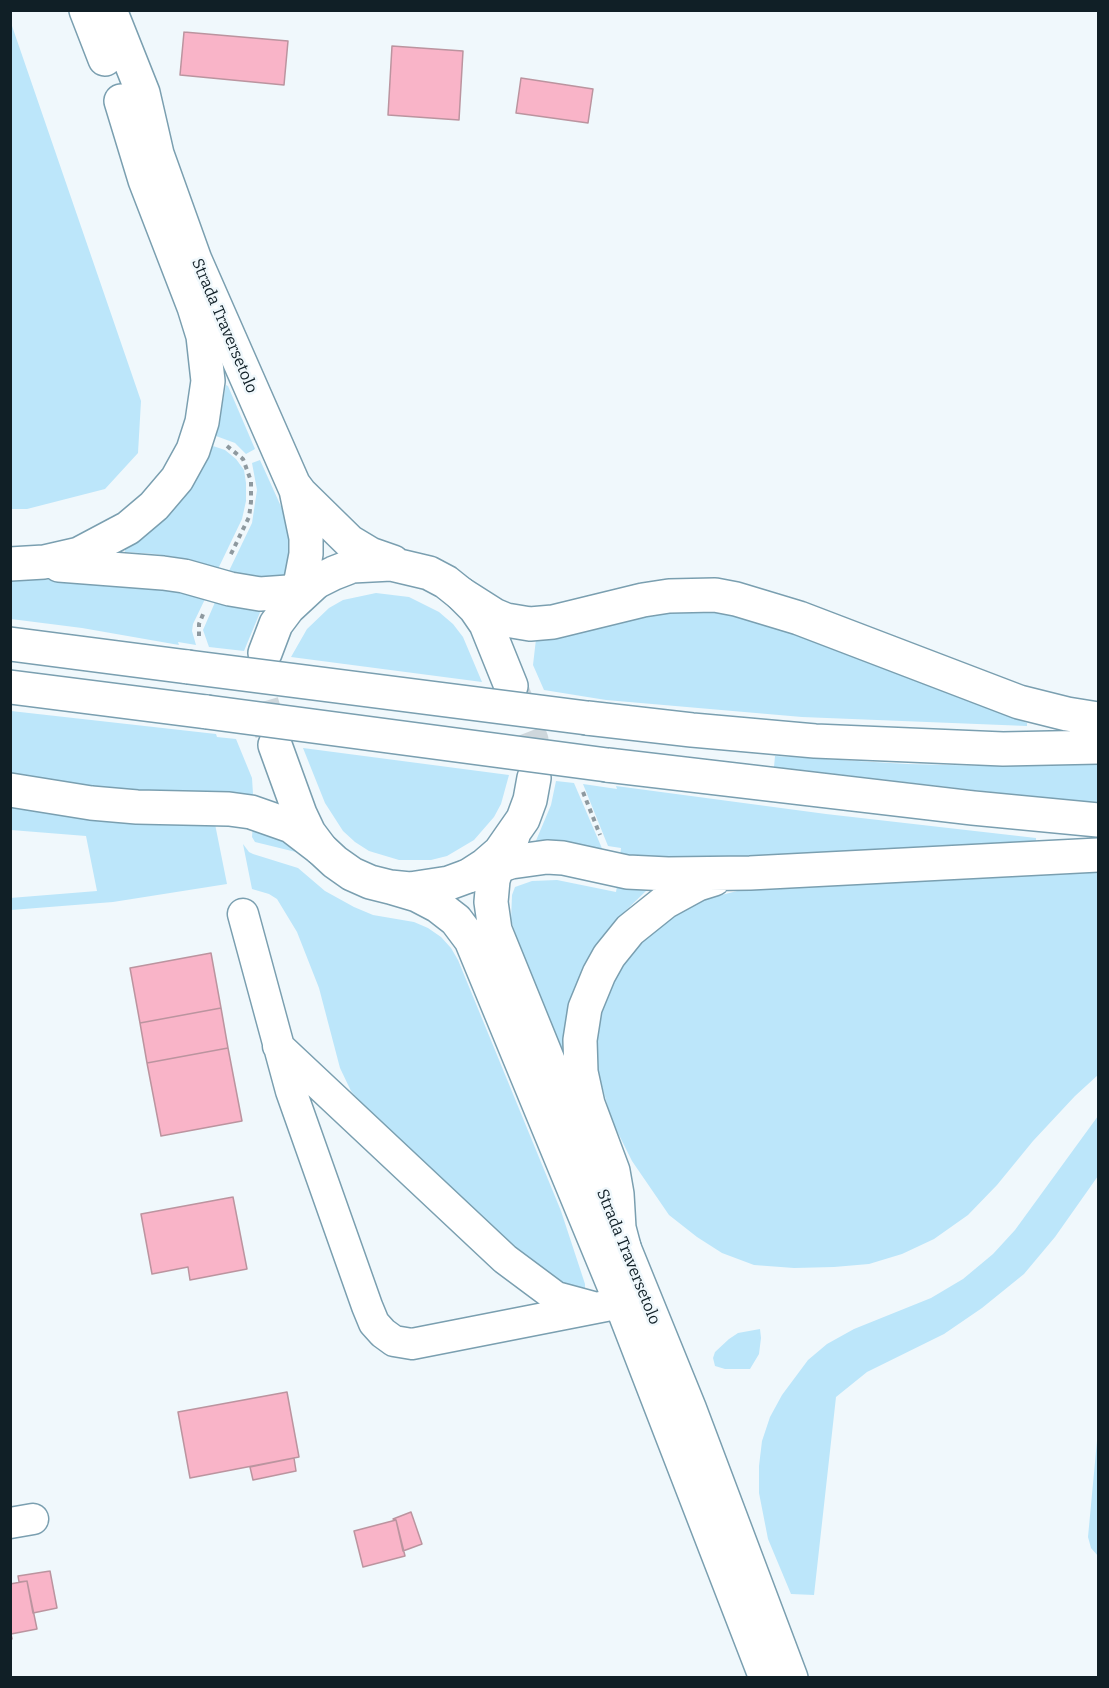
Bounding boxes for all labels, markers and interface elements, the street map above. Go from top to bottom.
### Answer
street label: Strada Traversetolo [187,256,261,396]
street label: Strada Traversetolo [592,1186,664,1328]

